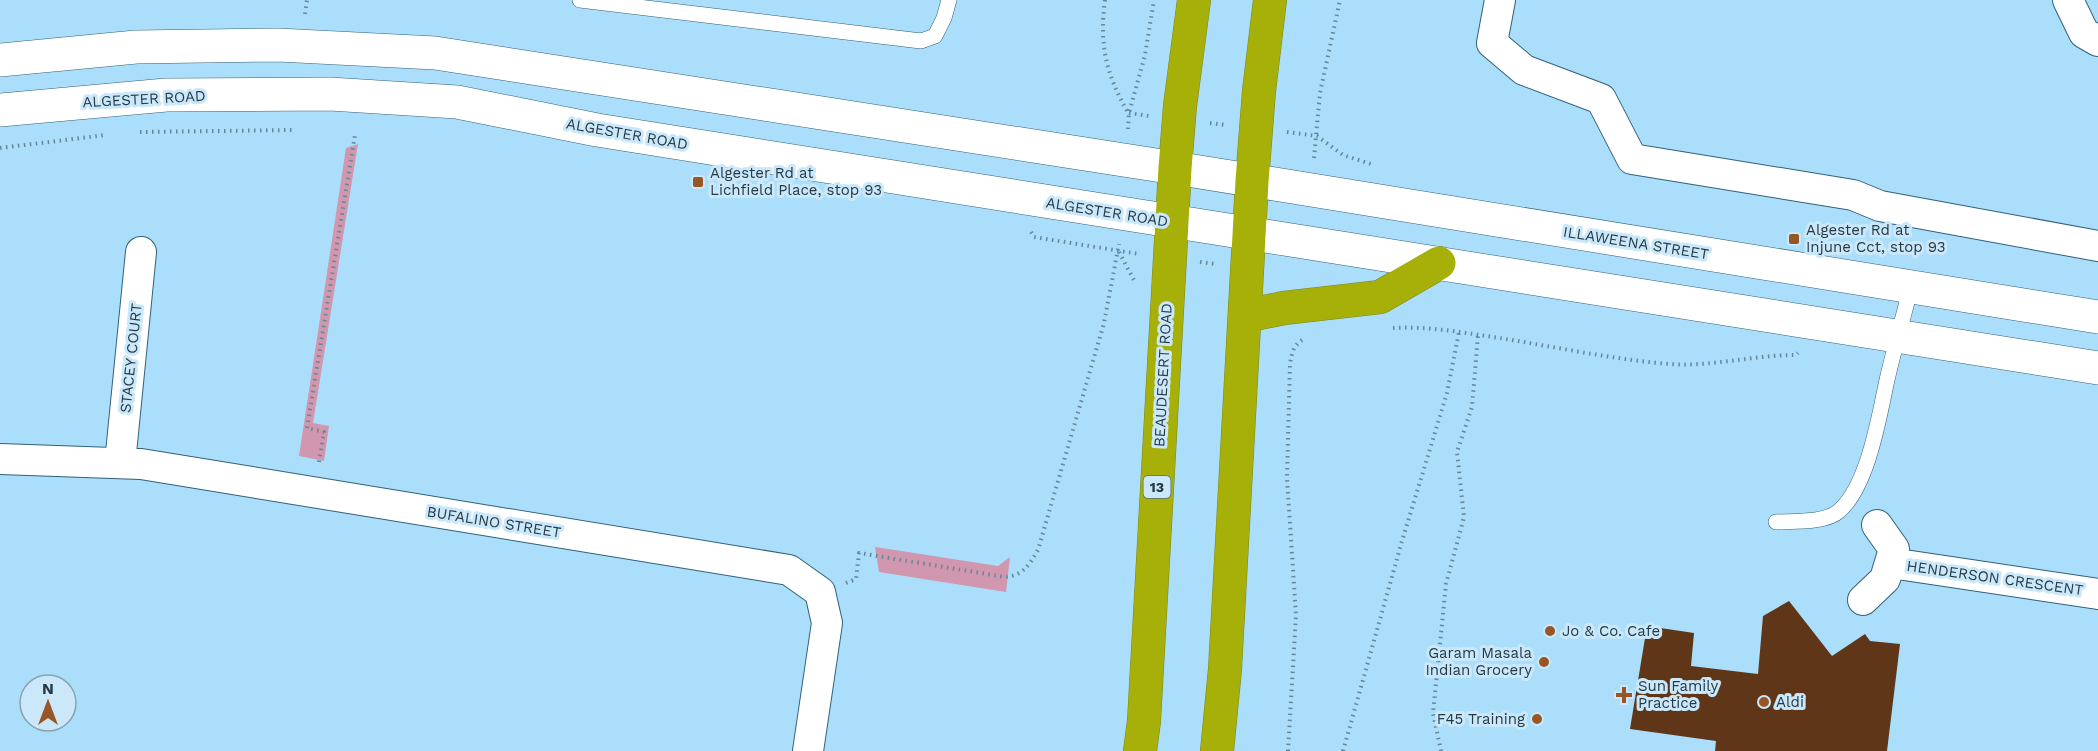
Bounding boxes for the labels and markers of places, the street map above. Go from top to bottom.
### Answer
place label: Algester Rd at Lichfield Place, stop 93 [710,164,882,199]
marker: Algester Rd at Lichfield Place, stop 93 [691,175,705,189]
place label: Algester Rd at Injune Cct, stop 93 [1806,221,1945,256]
marker: Algester Rd at Injune Cct, stop 93 [1787,232,1801,246]
place label: Jo & Co. Cafe [1562,622,1660,640]
marker: Jo & Co. Cafe [1543,624,1557,638]
place label: Garam Masala Indian Grocery [1425,644,1532,679]
marker: Garam Masala Indian Grocery [1537,655,1551,669]
place label: Sun Family Practice [1638,677,1719,712]
marker: Sun Family Practice [1615,686,1633,704]
place label: Aldi [1776,693,1804,711]
marker: Aldi [1757,695,1771,709]
place label: F45 Training [1437,710,1525,728]
marker: F45 Training [1530,712,1544,726]

